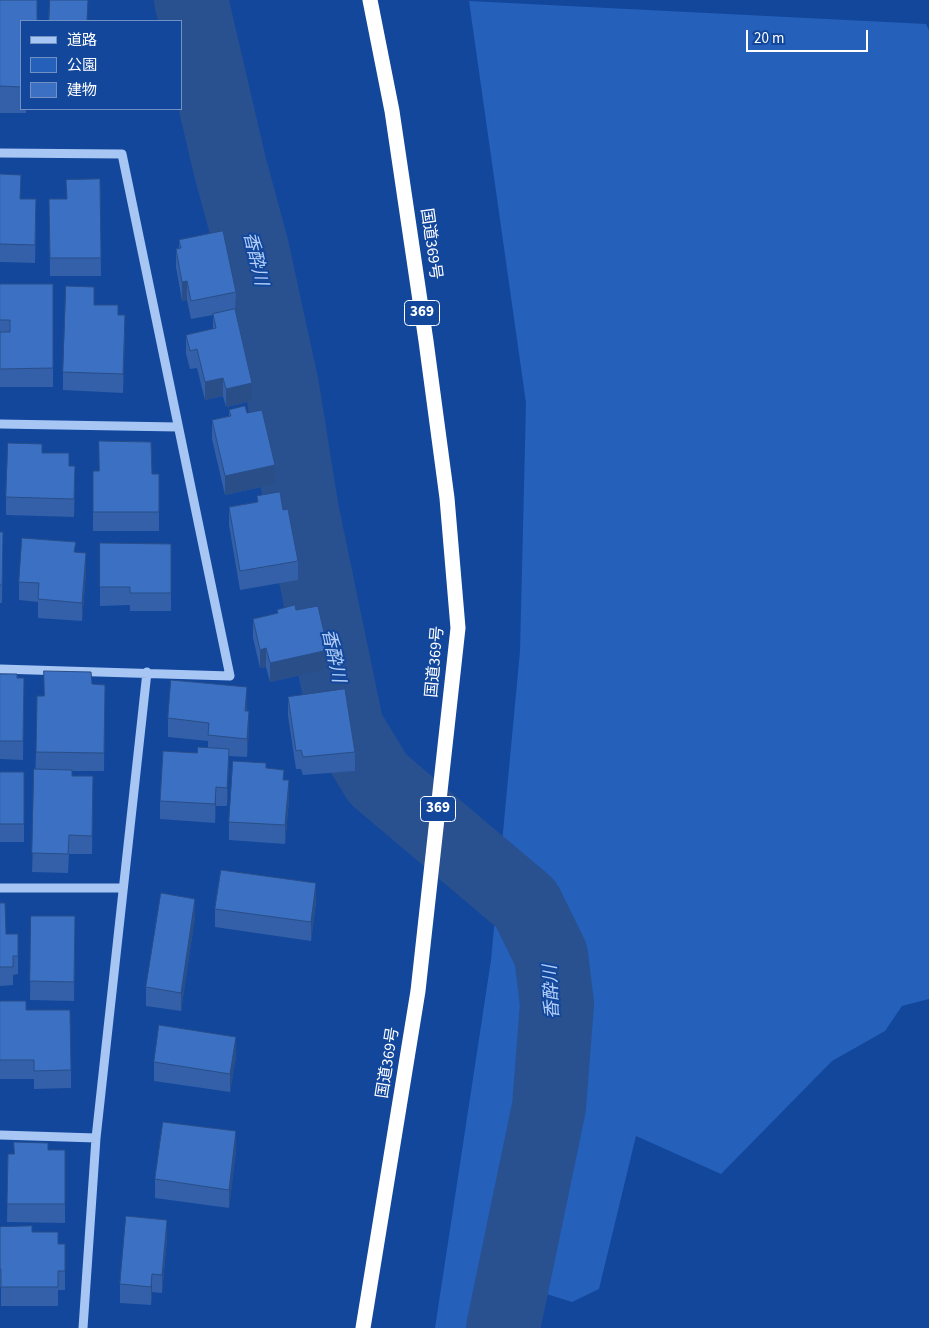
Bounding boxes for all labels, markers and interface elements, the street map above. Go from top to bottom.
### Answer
legend [20,20,182,110]
scale bar [749,20,872,52]
text: 20 m [754,28,784,49]
text: 道路 [67,30,97,51]
text: 公園 [67,55,97,76]
text: 建物 [67,80,97,101]
street label: 国道369号 [415,207,445,281]
water label: 香酔川 [237,230,271,288]
road number: 369 [404,300,440,326]
street label: 国道369号 [423,625,449,699]
water label: 香酔川 [316,627,348,685]
road number: 369 [420,796,456,822]
water label: 香酔川 [541,964,565,1020]
street label: 国道369号 [374,1026,404,1100]

